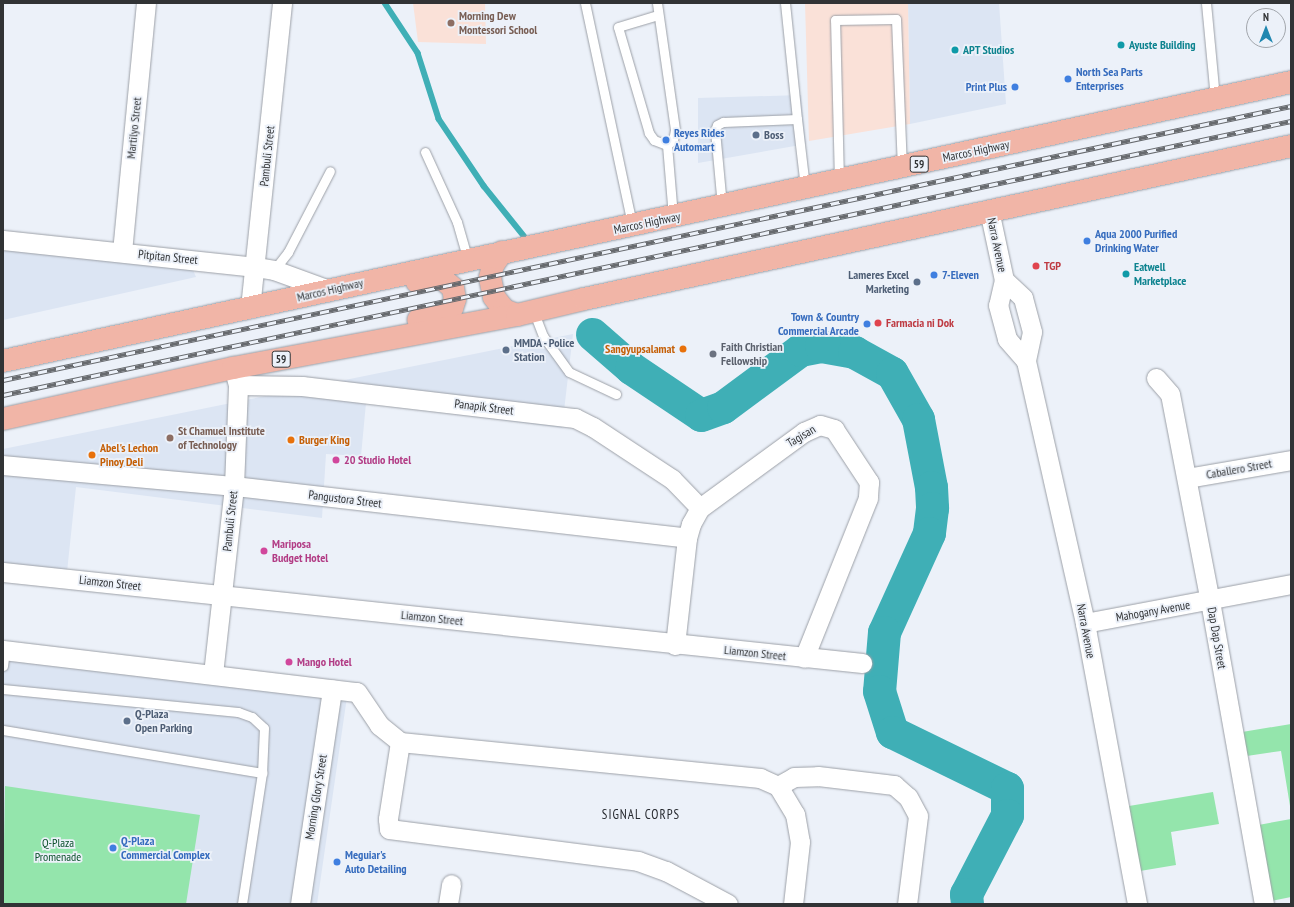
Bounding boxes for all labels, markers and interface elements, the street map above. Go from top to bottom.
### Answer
north arrow [1246,8,1286,48]
place label: Morning Dew Montessori School [459,9,537,37]
text: N [1263,10,1269,24]
marker: Morning Dew Montessori School [446,18,456,28]
place label: Ayuste Building [1129,38,1195,52]
marker: Ayuste Building [1116,40,1126,50]
place label: APT Studios [963,43,1015,57]
marker: APT Studios [950,45,960,55]
place label: North Sea Parts Enterprises [1076,65,1143,93]
marker: North Sea Parts Enterprises [1063,74,1073,84]
place label: Print Plus [966,80,1007,94]
marker: Print Plus [1010,82,1020,92]
street label: Martilyo Street [124,97,144,159]
street label: Pambuli Street [257,125,277,187]
place label: Reyes Rides Automart [674,126,725,154]
place label: Boss [764,128,784,142]
marker: Boss [751,130,761,140]
marker: Reyes Rides Automart [661,135,671,145]
street label: Marcos Highway [942,137,1010,165]
road number: 59 [909,155,929,173]
street label: Marcos Highway [613,209,681,237]
street label: Narra Avenue [984,216,1010,274]
place label: Aqua 2000 Purified Drinking Water [1095,227,1177,255]
marker: Aqua 2000 Purified Drinking Water [1082,236,1092,246]
street label: Pitpitan Street [137,247,199,267]
place label: TGP [1044,259,1061,273]
place label: Eatwell Marketplace [1134,260,1186,288]
marker: TGP [1031,261,1041,271]
place label: Lameres Excel Marketing [848,268,909,296]
place label: 7-Eleven [942,268,979,282]
marker: Eatwell Marketplace [1121,269,1131,279]
marker: 7-Eleven [929,270,939,280]
street label: Marcos Highway [296,275,364,305]
marker: Lameres Excel Marketing [912,277,922,287]
place label: Town & Country Commercial Arcade [778,310,859,338]
place label: Farmacia ni Dok [886,316,954,330]
marker: Farmacia ni Dok [873,318,883,328]
marker: Town & Country Commercial Arcade [862,319,872,329]
place label: MMDA - Police Station [514,336,576,364]
place label: Faith Christian Fellowship [721,340,783,368]
place label: Sangyupsalamat [605,342,675,356]
marker: Sangyupsalamat [678,344,688,354]
marker: MMDA - Police Station [501,345,511,355]
marker: Faith Christian Fellowship [708,349,718,359]
road number: 59 [271,350,291,368]
street label: Panapik Street [453,396,515,418]
street label: Tagisan [784,422,818,450]
place label: St Chamuel Institute of Technology [178,424,265,452]
marker: St Chamuel Institute of Technology [165,433,175,443]
place label: Burger King [299,433,350,447]
marker: Burger King [286,435,296,445]
place label: Abel's Lechon Pinoy Deli [100,441,158,469]
marker: Abel's Lechon Pinoy Deli [87,450,97,460]
place label: 20 Studio Hotel [344,453,411,467]
marker: 20 Studio Hotel [331,455,341,465]
street label: Caballero Street [1205,456,1273,482]
street label: Pangustora Street [308,487,382,511]
street label: Pambuli Street [220,490,240,552]
place label: Mariposa Budget Hotel [272,537,328,565]
marker: Mariposa Budget Hotel [259,546,269,556]
street label: Liamzon Street [78,573,142,593]
street label: Mahogany Avenue [1115,597,1191,625]
street label: Narra Avenue [1074,602,1098,660]
street label: Dap Dap Street [1204,606,1230,670]
street label: Liamzon Street [400,608,464,628]
street label: Liamzon Street [723,643,787,663]
place label: Mango Hotel [297,655,352,669]
marker: Mango Hotel [284,657,294,667]
place label: Q-Plaza Open Parking [135,707,192,735]
marker: Q-Plaza Open Parking [122,716,132,726]
street label: Morning Glory Street [302,753,330,841]
district label: SIGNAL CORPS [602,807,680,823]
place label: Q-Plaza Commercial Complex [121,834,210,862]
park label: Q-Plaza Promenade [35,836,81,864]
marker: Q-Plaza Commercial Complex [108,843,118,853]
place label: Meguiar's Auto Detailing [345,848,407,876]
marker: Meguiar's Auto Detailing [332,857,342,867]

